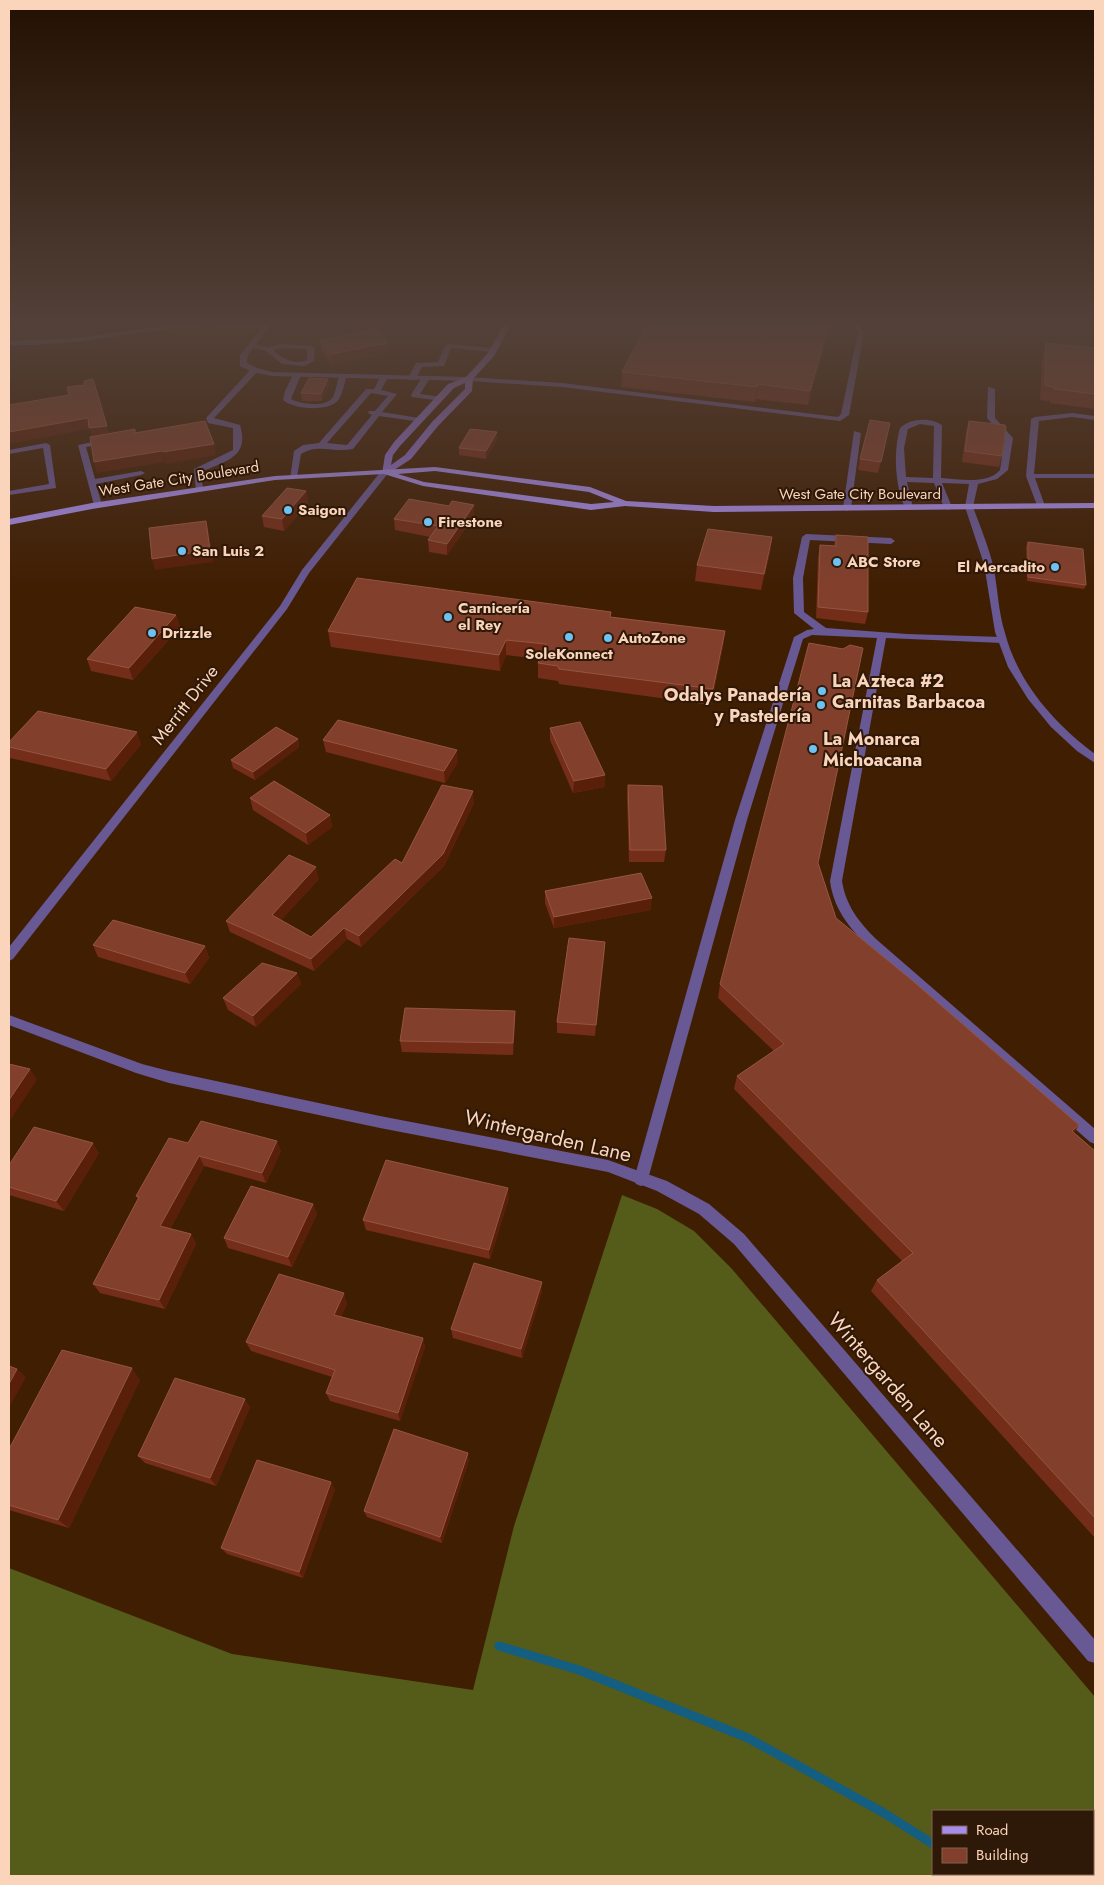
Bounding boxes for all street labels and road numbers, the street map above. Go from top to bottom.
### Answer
street label: West Gate City Boulevard [97,455,261,503]
street label: West Gate City Boulevard [779,483,941,505]
street label: Merritt Drive [146,660,224,750]
street label: Wintergarden Lane [461,1102,635,1170]
street label: Wintergarden Lane [821,1306,955,1454]

